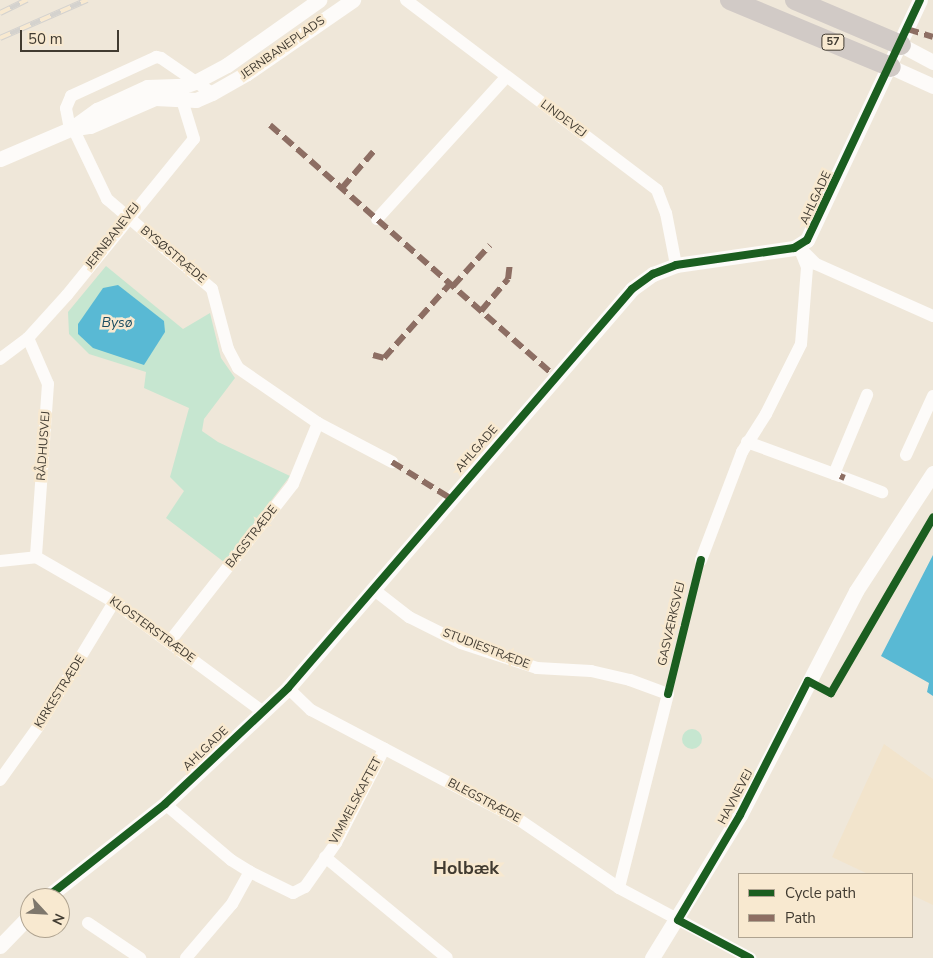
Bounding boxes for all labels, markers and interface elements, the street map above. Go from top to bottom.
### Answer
street label: JERNBANEPLADS [238,14,328,82]
scale bar [22,20,121,52]
text: 50 m [28,29,63,49]
road number: 57 [820,34,846,51]
street label: LINDEVEJ [537,97,589,141]
street label: AHLGADE [797,169,835,227]
street label: JERNBANEVEJ [83,200,143,272]
street label: BYSØSTRÆDE [137,223,209,287]
water label: Bysø [101,315,133,331]
street label: RÅDHUSVEJ [34,411,54,481]
street label: AHLGADE [453,423,501,475]
street label: BAGSTRÆDE [223,503,281,571]
street label: GASVÆRKSVEJ [655,581,689,667]
street label: KLOSTERSTRÆDE [106,594,198,666]
street label: STUDIESTRÆDE [440,626,532,672]
street label: KIRKESTRÆDE [32,653,88,731]
street label: AHLGADE [180,724,232,774]
street label: VIMMELSKAFTET [327,755,385,847]
street label: HAVNEVEJ [715,767,757,827]
street label: BLEGSTRÆDE [445,776,523,826]
district label: Holbæk [433,857,499,879]
legend [738,873,913,938]
text: Cycle path [785,883,856,903]
north arrow [20,888,70,938]
text: Path [785,908,816,928]
text: N [47,910,69,928]

